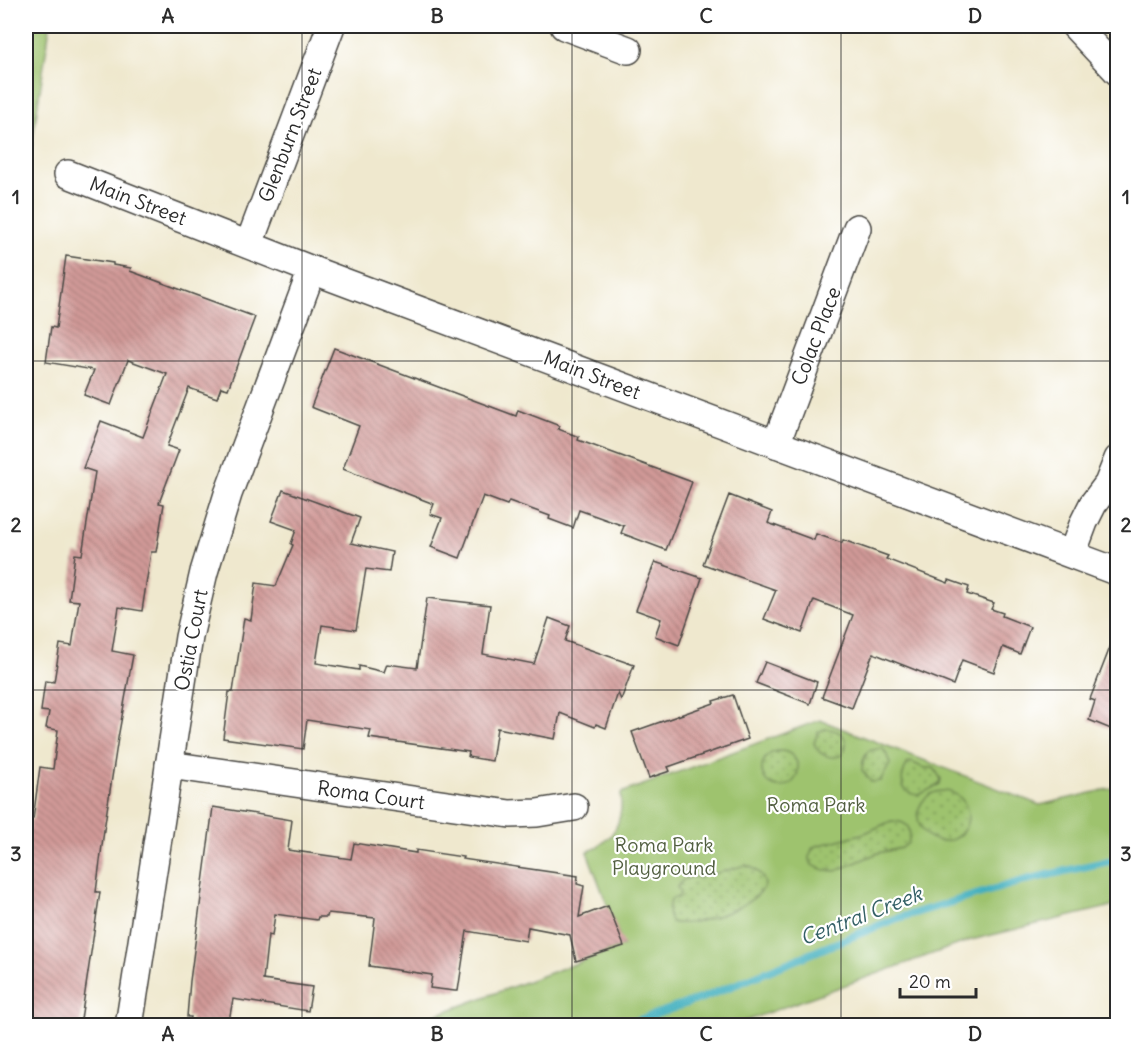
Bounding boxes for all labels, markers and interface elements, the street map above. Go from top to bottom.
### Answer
text: A [162,3,175,28]
text: B [430,3,444,28]
text: C [699,3,713,28]
text: D [968,3,982,28]
street label: Glenburn Street [252,64,327,206]
street label: Main Street [86,171,190,231]
text: 1 [12,184,20,209]
text: 1 [1122,184,1130,209]
street label: Colac Place [785,283,846,389]
street label: Main Street [540,345,644,405]
text: 2 [11,512,22,537]
text: 2 [1121,512,1132,537]
street label: Ostia Court [168,587,213,693]
street label: Roma Court [316,775,427,814]
park label: Roma Park [767,792,865,817]
park label: Roma Park Playground [612,832,717,880]
text: 3 [10,841,22,866]
text: 3 [1120,841,1132,866]
water label: Central Creek [796,879,927,951]
scale bar [900,961,976,999]
text: 20 m [909,970,951,993]
text: A [162,1021,175,1046]
text: B [430,1021,444,1046]
text: C [699,1021,713,1046]
text: D [968,1021,982,1046]

